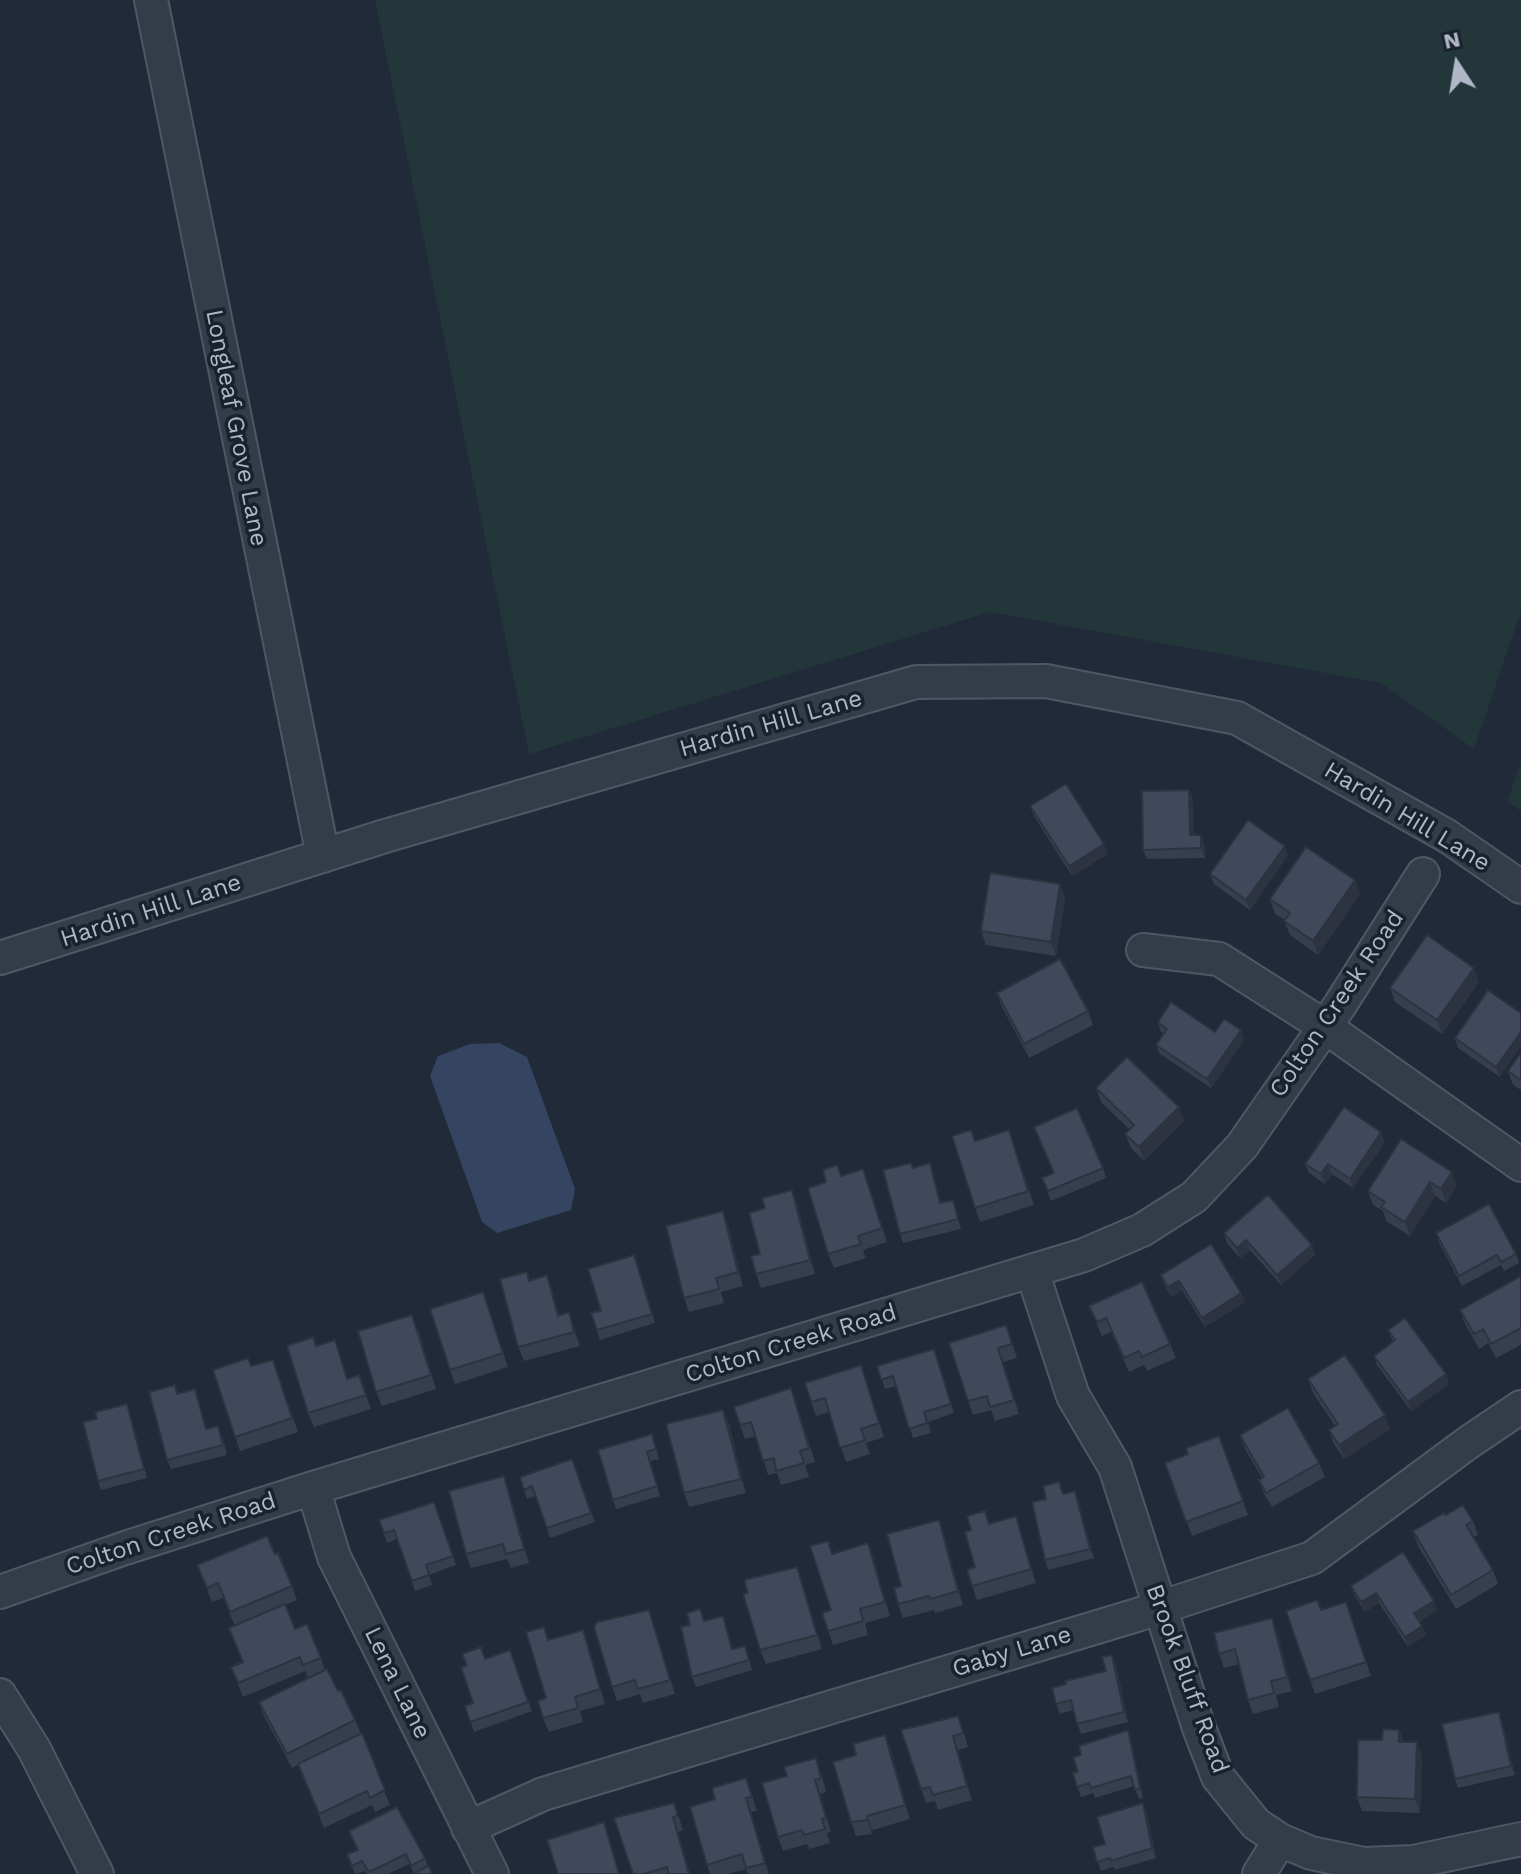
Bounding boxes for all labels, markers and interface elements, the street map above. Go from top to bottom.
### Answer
north arrow [1417,24,1497,104]
text: N [1441,26,1462,54]
street label: Longleaf Grove Lane [199,307,273,549]
street label: Hardin Hill Lane [676,684,866,764]
street label: Hardin Hill Lane [1319,756,1495,878]
street label: Hardin Hill Lane [57,868,245,954]
street label: Colton Creek Road [1264,905,1410,1103]
street label: Colton Creek Road [682,1298,900,1390]
street label: Colton Creek Road [62,1486,280,1582]
street label: Brook Bluff Road [1139,1581,1235,1777]
street label: Gaby Lane [949,1620,1075,1684]
street label: Lena Lane [358,1622,436,1744]

